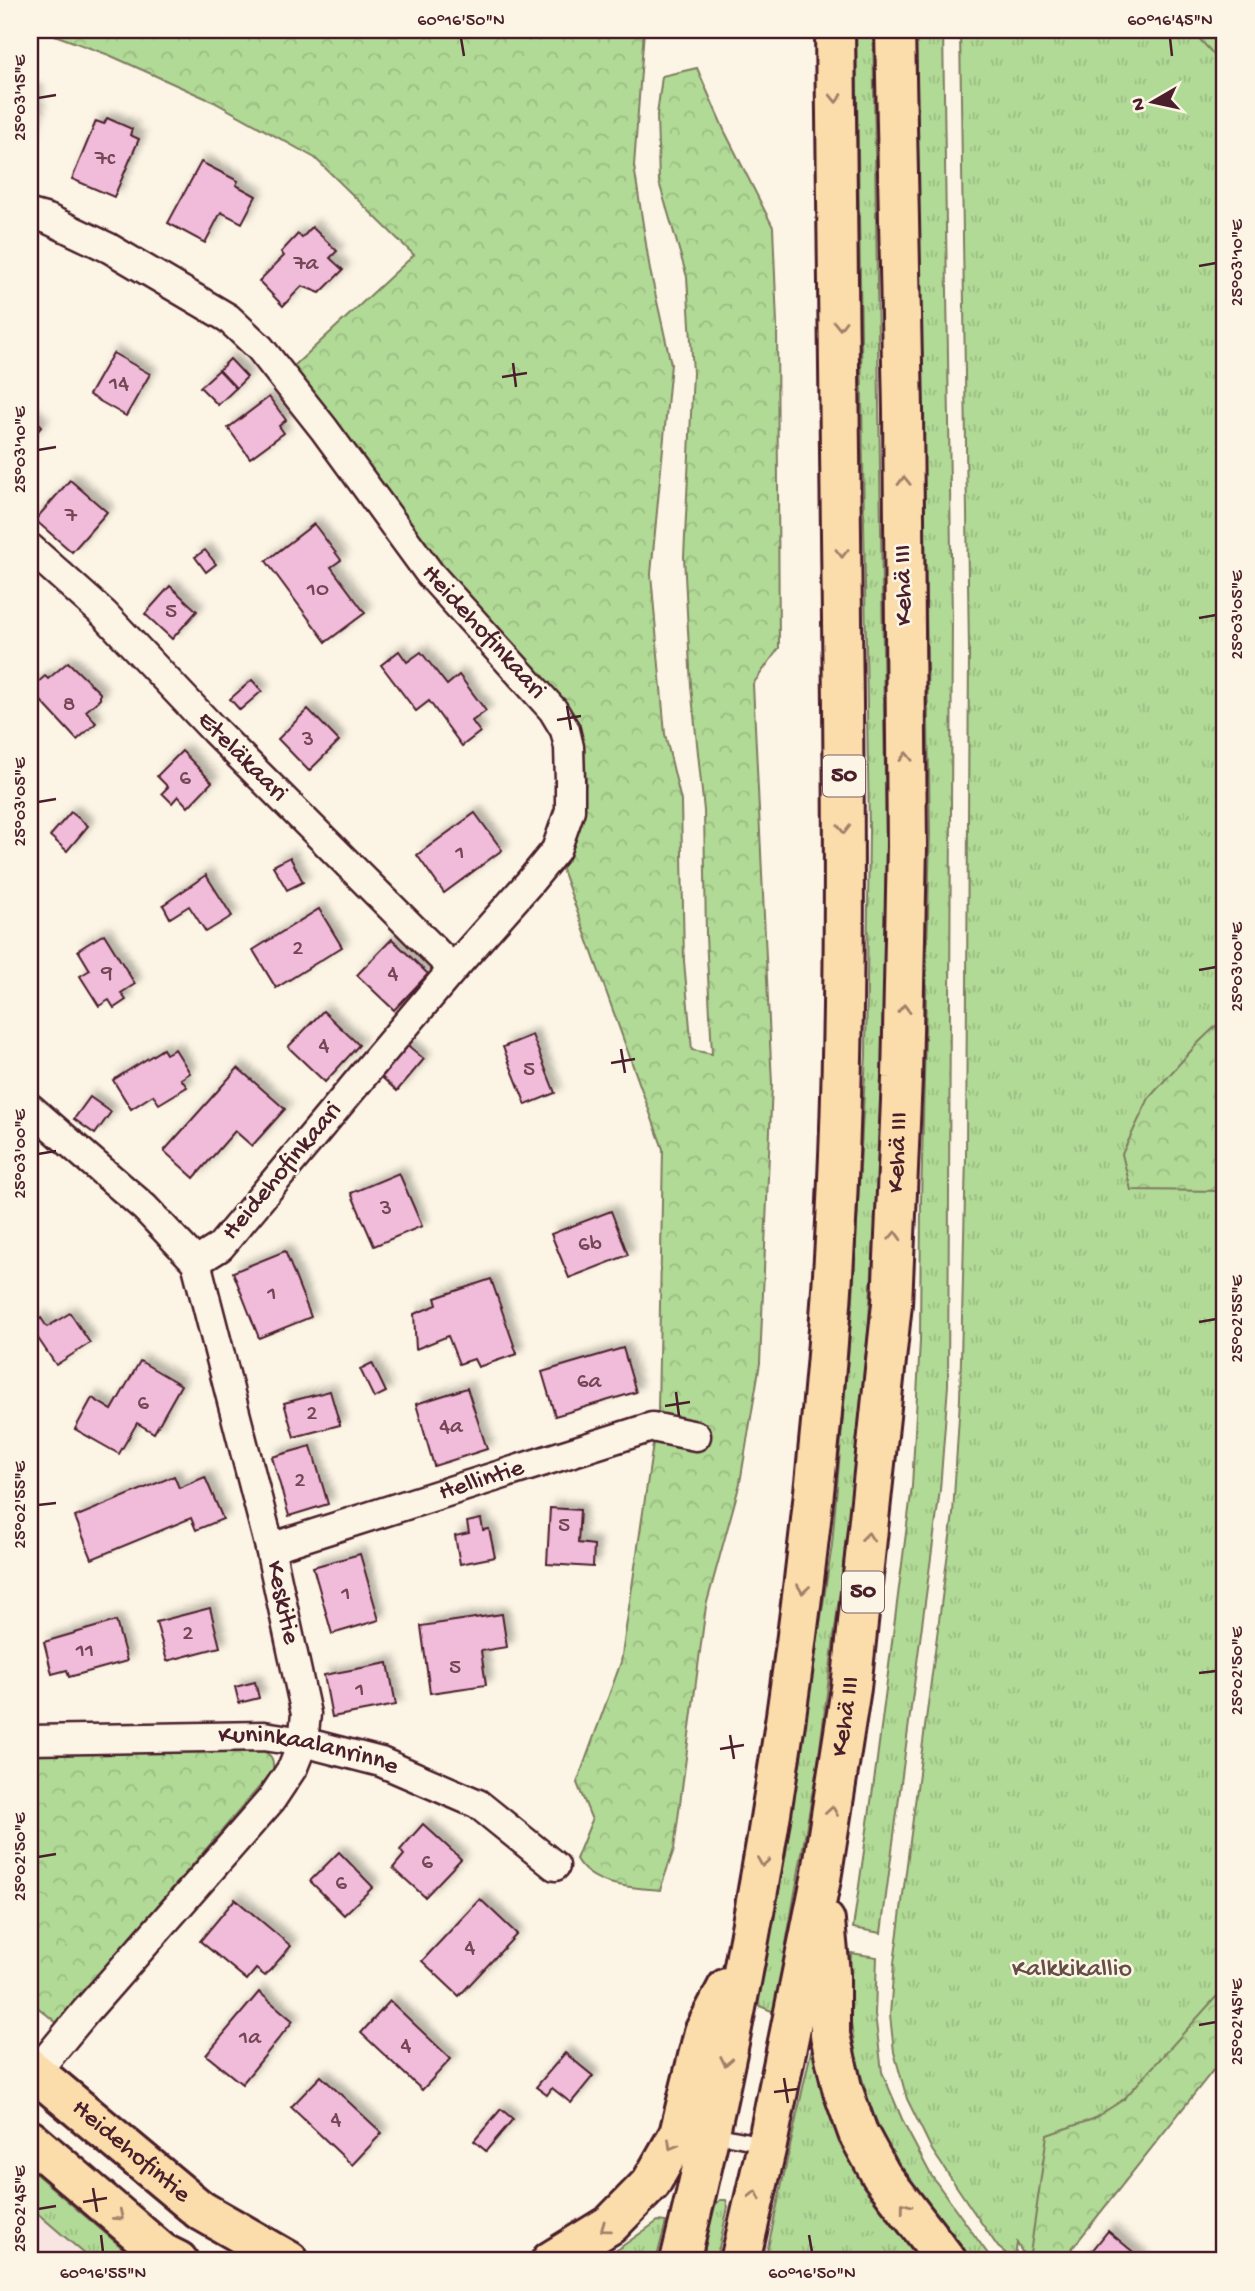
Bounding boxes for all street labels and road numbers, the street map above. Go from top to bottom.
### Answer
street label: Kehä III [889,544,921,626]
street label: Heidehofinkaari [414,559,552,707]
street label: Eteläkaari [190,706,293,809]
road number: 50 [823,756,865,796]
street label: Heidehofinkaari [216,1096,350,1248]
street label: Kehä III [881,1111,916,1193]
street label: Hellintie [435,1453,529,1509]
street label: Keskitie [258,1558,306,1648]
road number: 50 [842,1572,884,1612]
street label: Kehä III [825,1675,868,1759]
street label: Kuninkaalanrinne [218,1721,404,1783]
street label: Heidehofintie [65,2093,197,2211]

